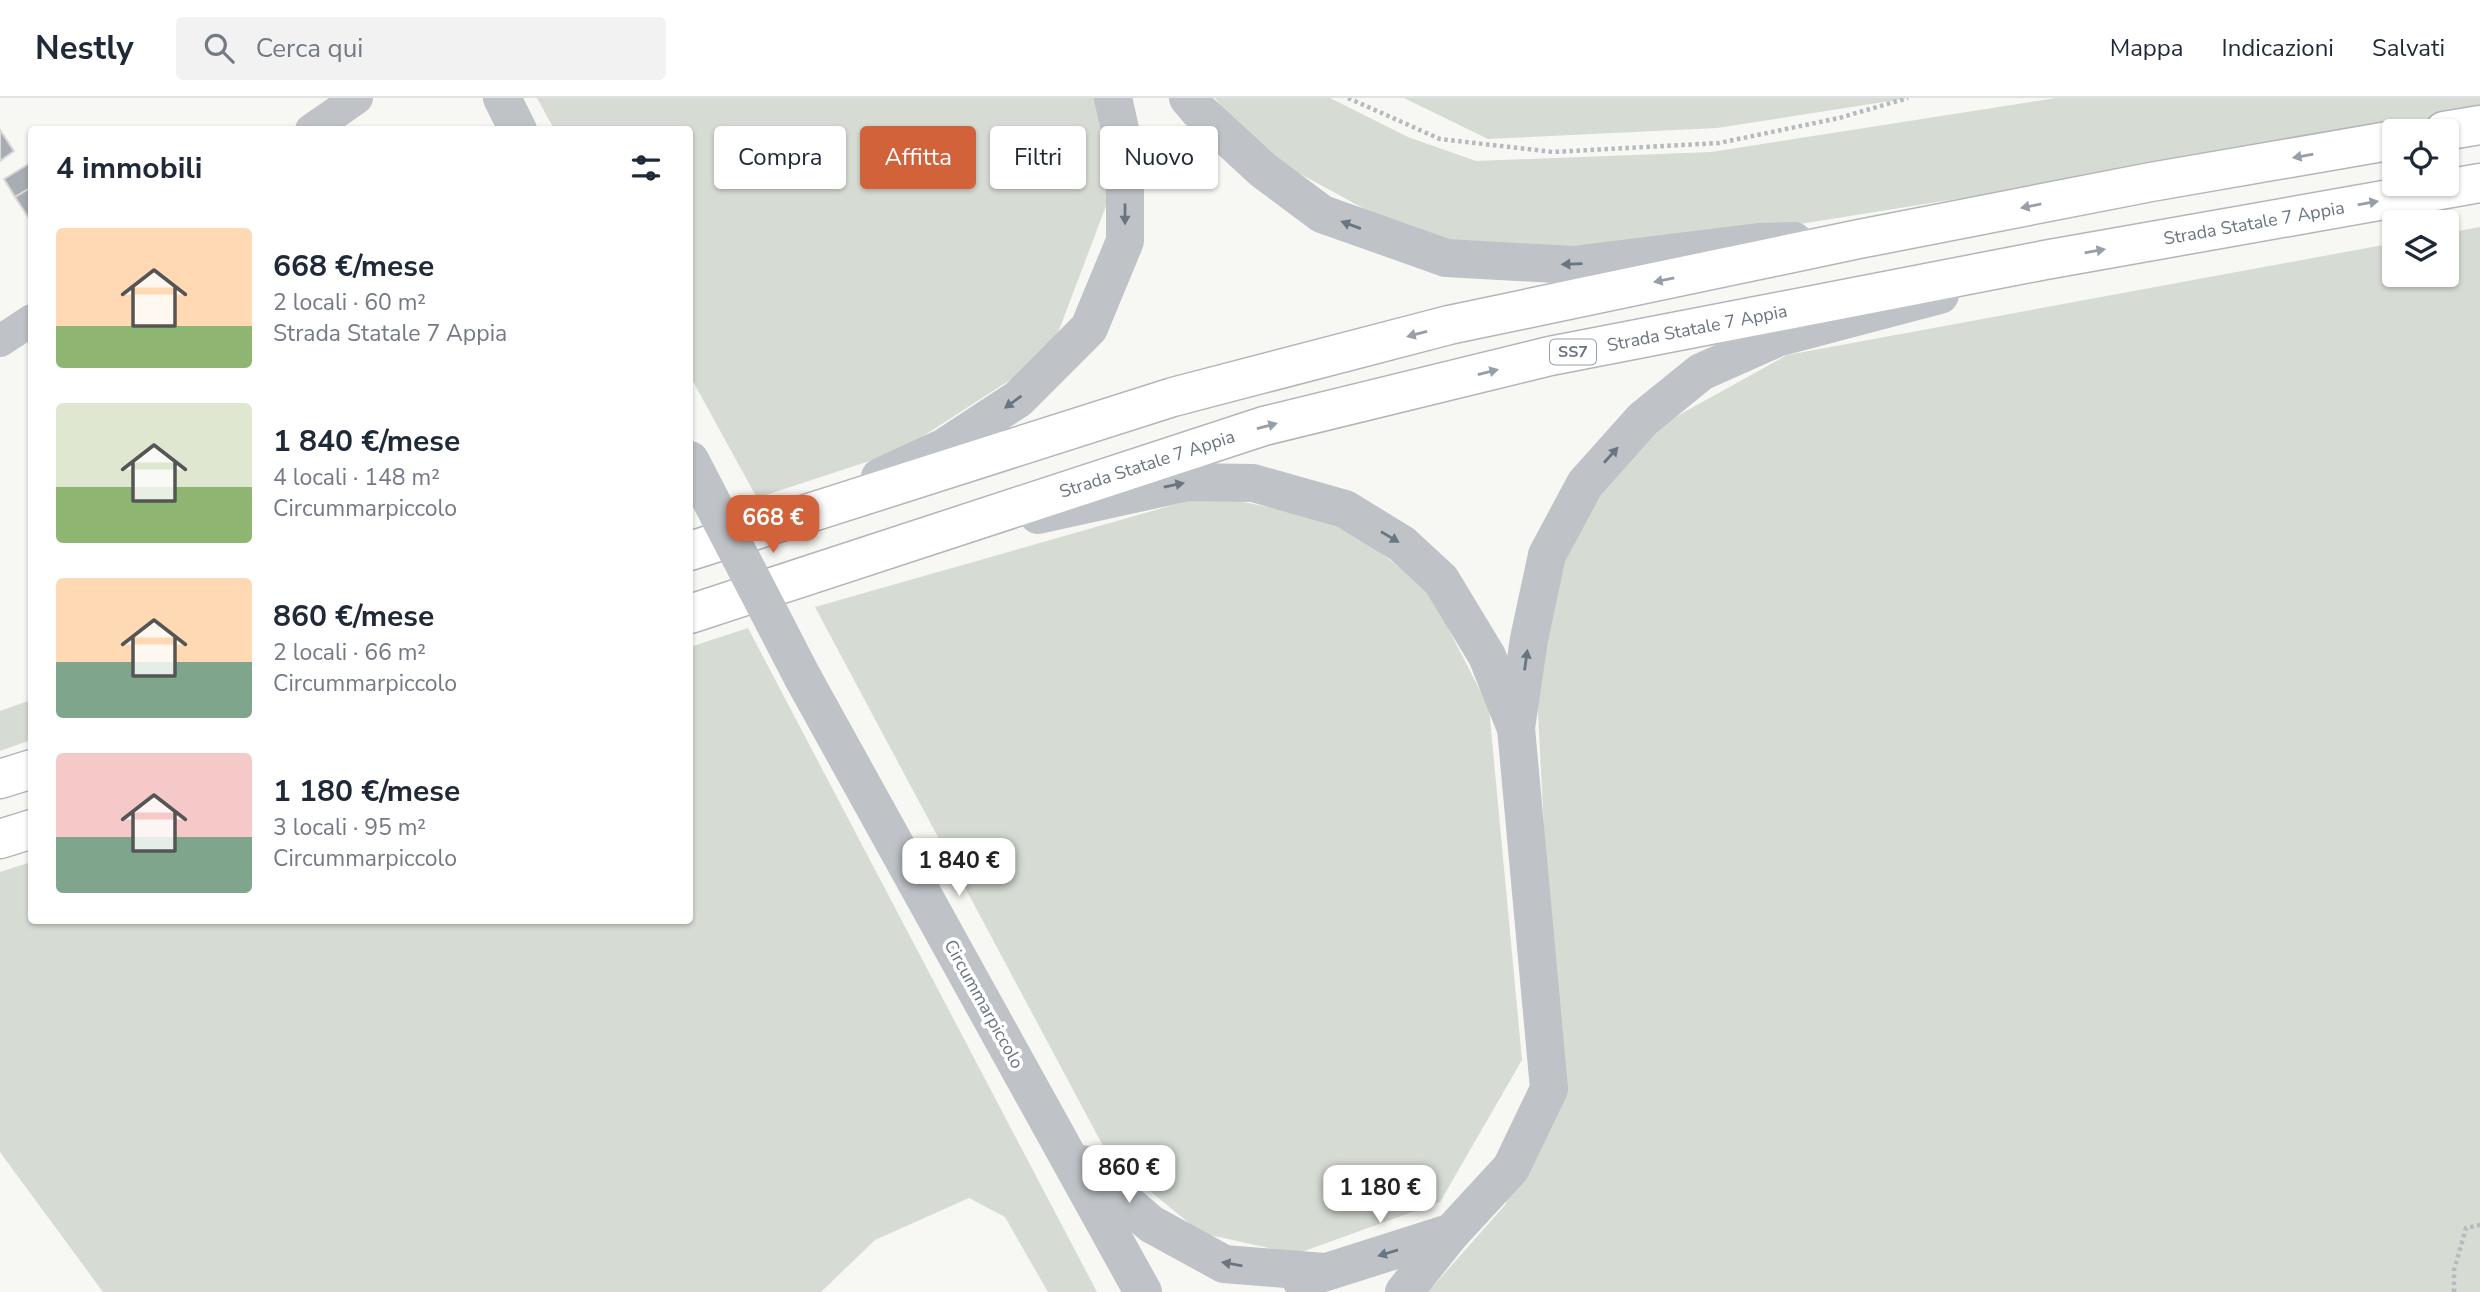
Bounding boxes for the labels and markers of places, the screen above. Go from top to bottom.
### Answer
pin: 668 € [724,496,822,555]
pin: 1 840 € [894,838,1024,898]
pin: 860 € [1080,1146,1178,1205]
pin: 1 180 € [1315,1166,1445,1225]

